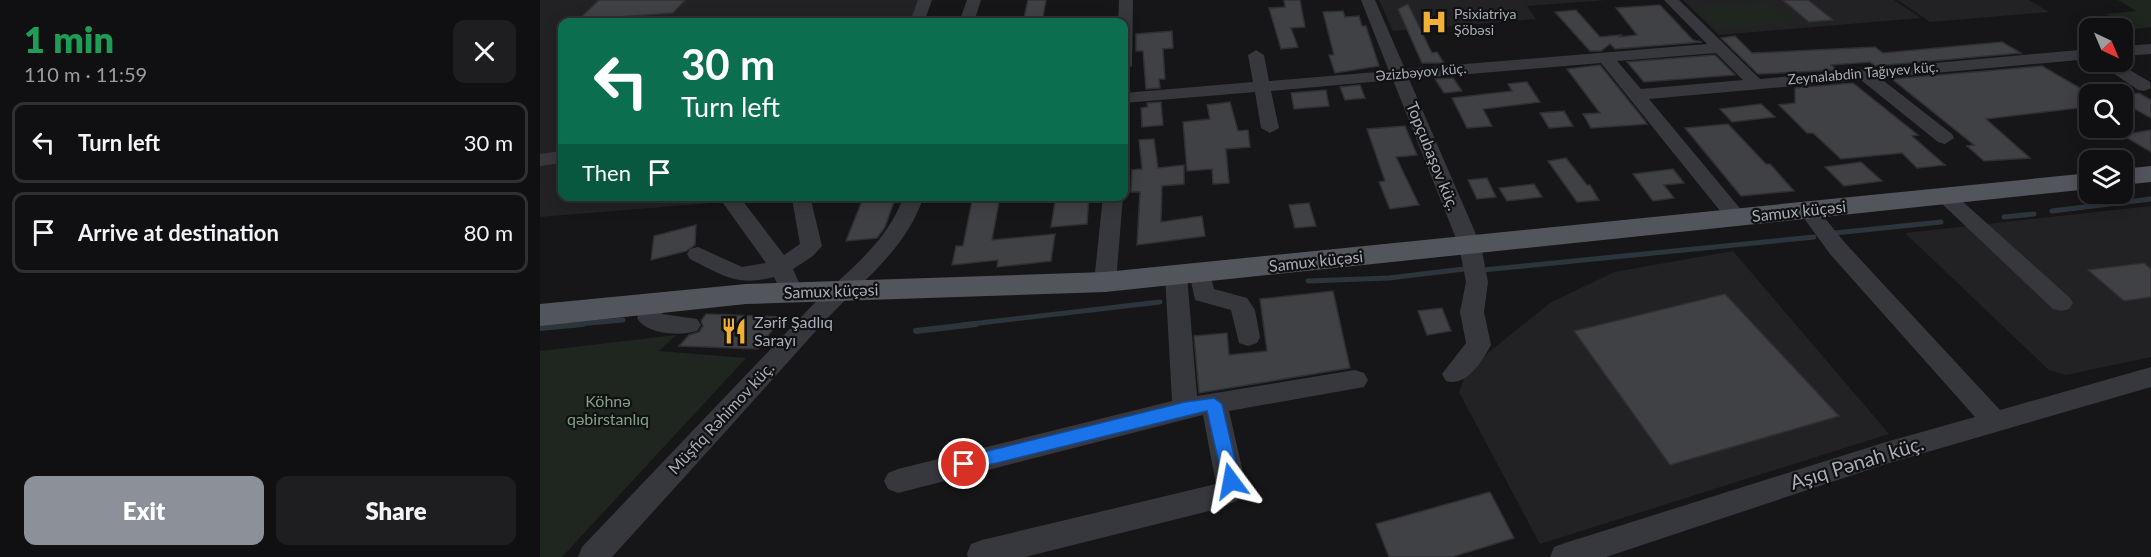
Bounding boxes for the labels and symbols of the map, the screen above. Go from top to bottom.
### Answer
place label: Psixiatriya Şöbəsi [1454,5,1516,38]
hospital icon: Psixiatriya Şöbəsi [1419,7,1449,37]
north arrow [2079,18,2133,72]
street label: Zeynalabdin Tağıyev küç. [1787,57,1939,88]
street label: Əzizbəyov küç. [1375,59,1467,84]
street label: Topçubaşov küç. [1403,99,1464,213]
street label: Samux küçəsi [1751,196,1847,225]
street label: Samux küçəsi [1268,246,1364,275]
street label: Samux küçəsi [783,279,879,302]
place label: Zərif Şadlıq Sarayı [754,312,833,349]
restaurant icon: Zərif Şadlıq Sarayı [719,316,749,346]
street label: Müşfiq Rəhimov küç. [664,358,777,478]
park label: Köhnə qəbirstanlıq [567,391,649,428]
street label: Aşıq Pənah küç. [1787,430,1927,494]
pin [938,438,989,489]
position arrow [1199,449,1263,513]

